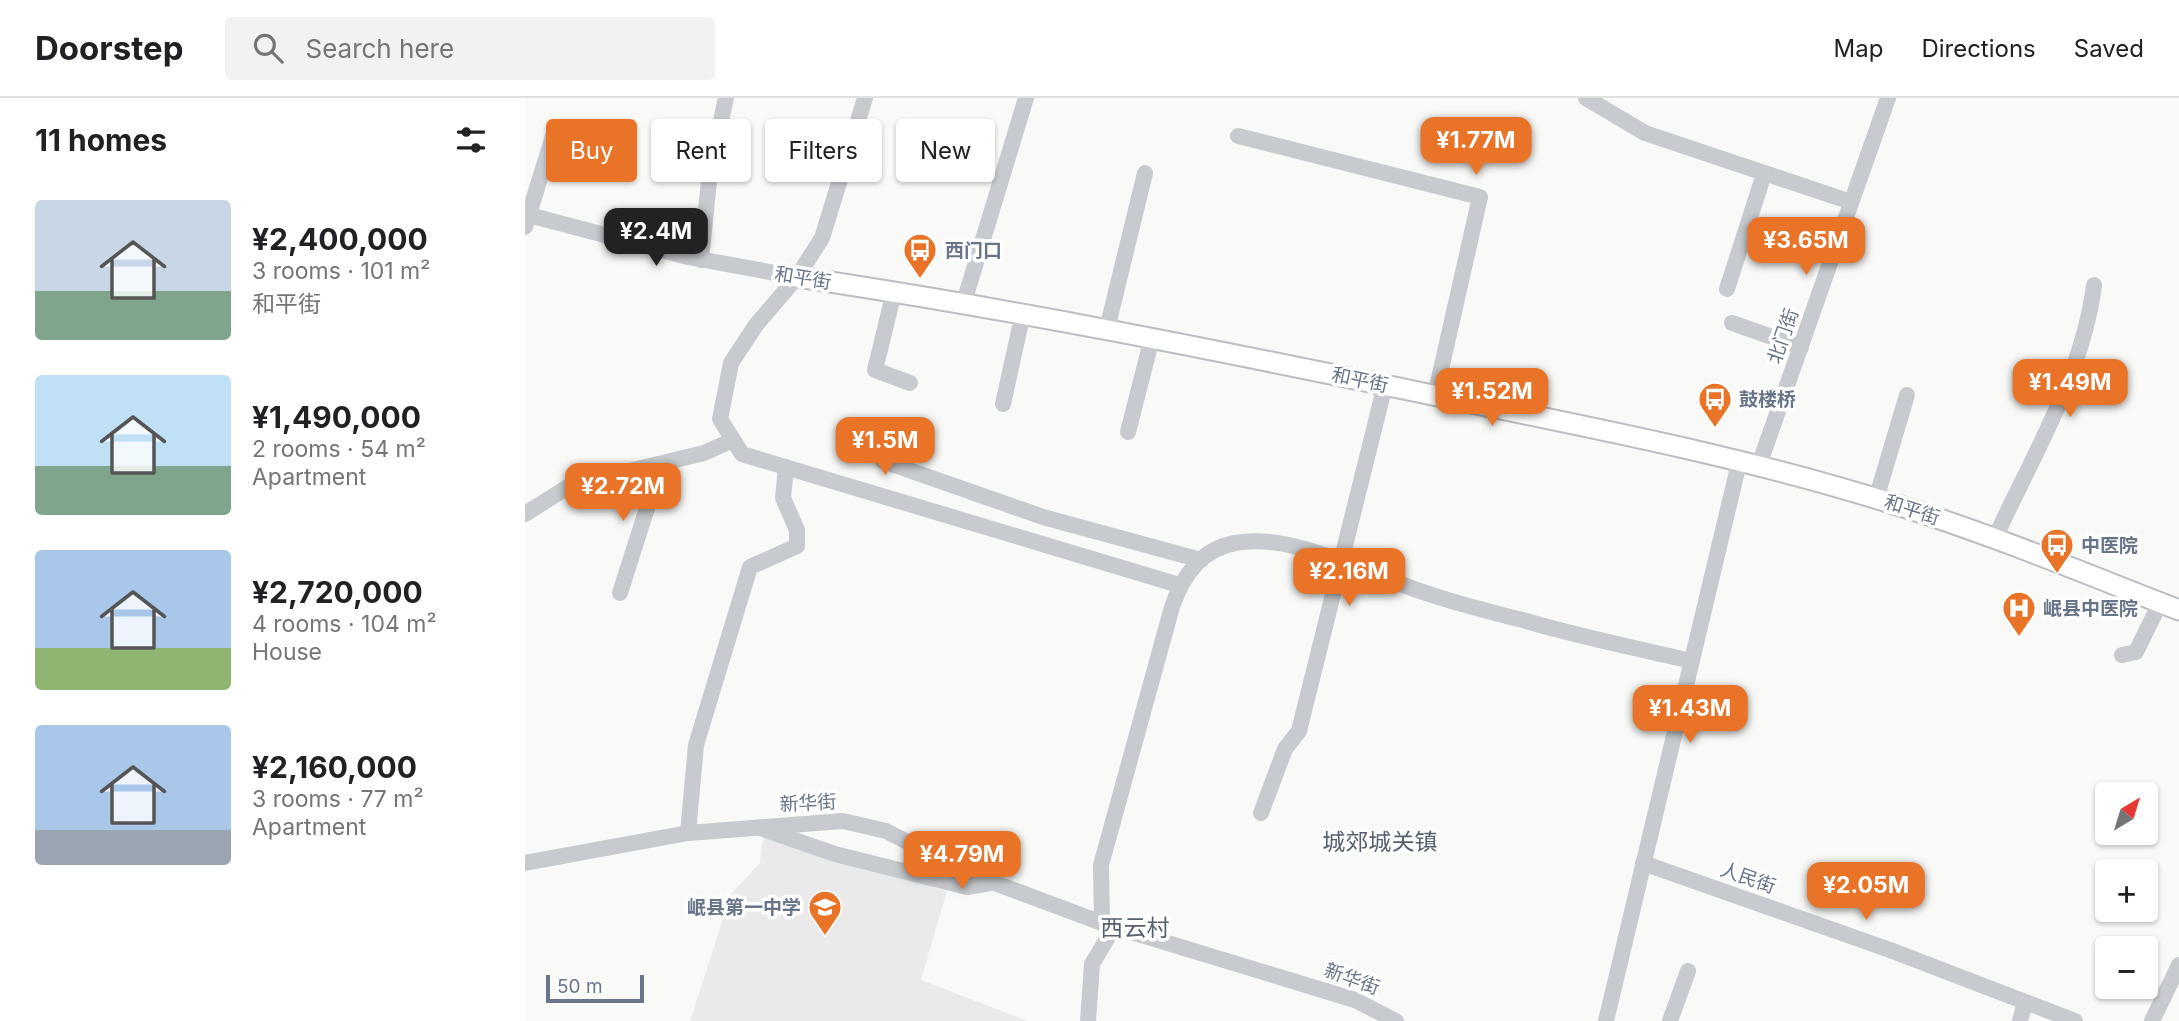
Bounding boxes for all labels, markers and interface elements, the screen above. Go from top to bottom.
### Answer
search box [225,17,715,80]
text: Doorstep [35,28,183,68]
icon: search [249,29,287,67]
text: Search here [305,33,454,64]
text: Map [1834,34,1883,63]
text: Directions [1921,34,2036,63]
text: Saved [2074,34,2144,63]
pin: ¥1.77M [1419,118,1533,177]
chip: Buy [546,119,637,182]
chip: Rent [651,119,751,182]
chip: Filters [765,119,882,182]
chip: New [896,119,995,182]
icon: filters [452,121,490,159]
text: 11 homes [35,122,167,158]
text: ¥1.77M [1437,126,1515,154]
pin: ¥2.4M [607,208,705,268]
text: ¥2.4M [620,217,692,245]
pin: ¥3.65M [1749,218,1863,277]
text: ¥2,400,000 [252,221,428,257]
text: ¥3.65M [1763,226,1849,254]
icon: home [91,228,175,312]
bus stop icon: 西门口 [901,231,939,280]
place label: 西门口 [945,239,1002,262]
text: 3 rooms · 101 m² [252,257,430,285]
street label: 和平街 [773,262,833,294]
text: 和平街 [252,290,321,318]
street label: 北门街 [1763,305,1803,367]
pin: ¥1.49M [2013,360,2127,419]
street label: 和平街 [1330,363,1390,397]
pin: ¥1.52M [1435,368,1549,428]
text: ¥1.49M [2029,368,2111,396]
text: ¥1.52M [1451,377,1533,405]
bus stop icon: 鼓楼桥 [1696,380,1734,429]
place label: 鼓楼桥 [1739,388,1796,411]
text: ¥1,490,000 [252,399,421,435]
icon: home [91,403,175,487]
pin: ¥1.5M [836,418,934,477]
text: ¥1.5M [852,426,918,454]
text: 2 rooms · 54 m² [252,435,426,463]
text: Apartment [252,463,366,491]
pin: ¥2.72M [566,464,680,523]
text: ¥2.72M [581,472,665,500]
street label: 和平街 [1881,490,1943,530]
bus stop icon: 中医院 [2038,526,2076,575]
place label: 中医院 [2081,534,2138,557]
pin: ¥2.16M [1292,548,1406,608]
text: ¥2.16M [1309,557,1389,585]
text: ¥2,720,000 [252,574,423,610]
icon: home [91,578,175,662]
hospital icon: 岷县中医院 [2000,589,2038,638]
place label: 岷县中医院 [2043,597,2138,620]
text: 4 rooms · 104 m² [252,610,437,638]
text: House [252,638,322,666]
pin: ¥1.43M [1633,686,1747,745]
text: ¥1.43M [1649,694,1731,722]
text: ¥2,160,000 [252,749,417,785]
icon: home [91,753,175,837]
north arrow [2095,782,2158,845]
map controls [2095,782,2158,999]
text: 3 rooms · 77 m² [252,785,424,813]
street label: 新华街 [779,790,837,816]
text: Apartment [252,813,366,841]
district label: 城郊城关镇 [1323,828,1438,856]
pin: ¥4.79M [905,832,1019,891]
text: ¥4.79M [920,840,1004,868]
street label: 人民街 [1717,858,1779,898]
button: + [2095,859,2158,922]
pin: ¥2.05M [1809,862,1923,922]
text: ¥2.05M [1823,871,1909,899]
school or university icon: 岷县第一中学 [806,888,844,937]
place label: 岷县第一中学 [687,896,801,919]
district label: 西云村 [1101,914,1170,942]
button: − [2095,936,2158,999]
street label: 新华街 [1321,958,1383,1000]
scale bar [546,972,644,1004]
text: 50 m [557,975,603,998]

